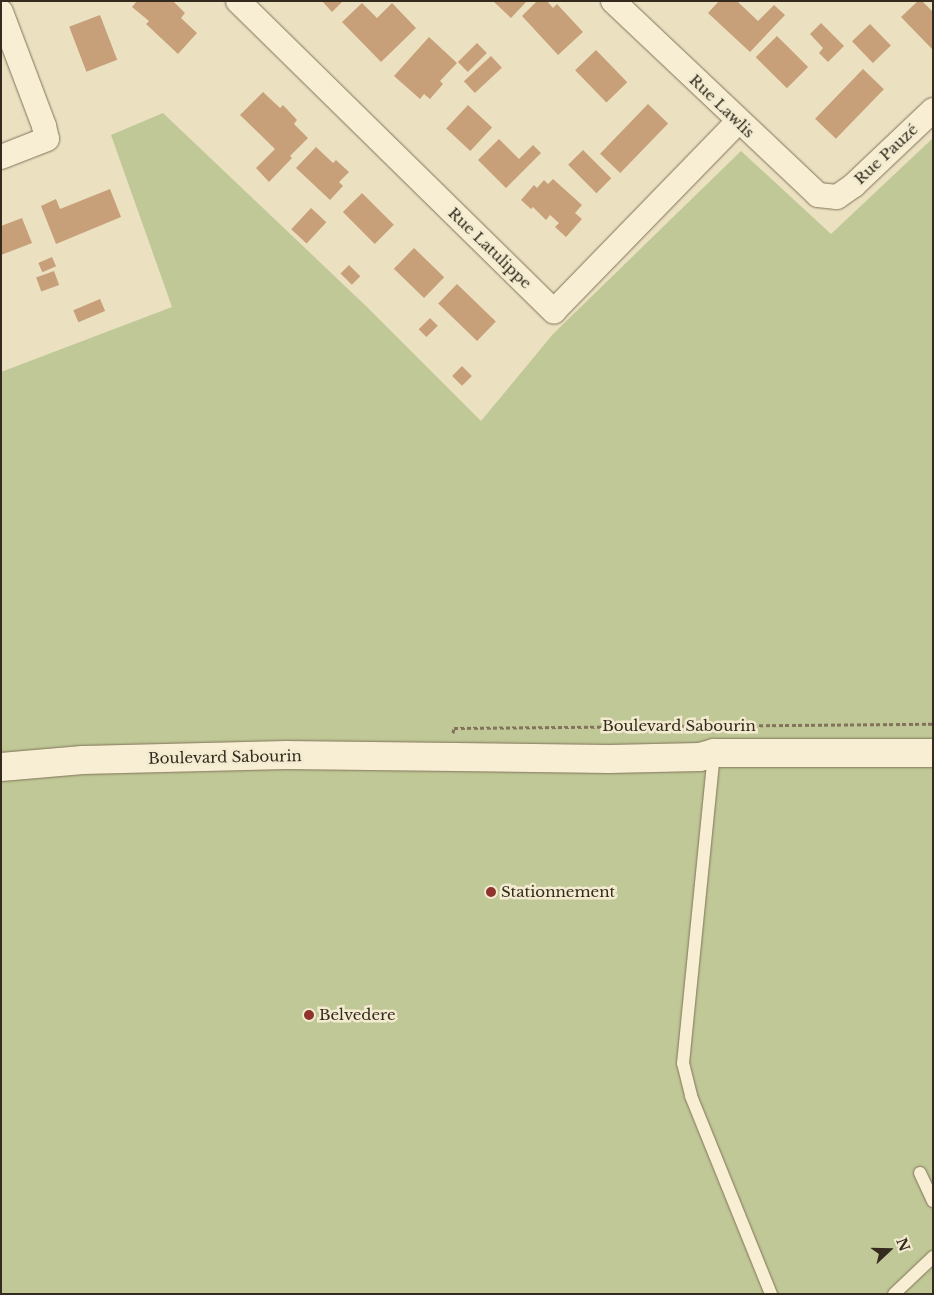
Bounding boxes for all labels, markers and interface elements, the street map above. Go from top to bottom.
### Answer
street label: Rue Lawlis [686,71,758,141]
street label: Rue Pauzé [851,120,921,188]
street label: Rue Latulippe [445,204,535,292]
street label: Boulevard Sabourin [602,717,756,735]
street label: Boulevard Sabourin [148,747,302,767]
place label: Stationnement [501,883,615,901]
marker: Stationnement [485,886,497,898]
place label: Belvedere [319,1006,396,1024]
marker: Belvedere [303,1009,315,1021]
north arrow [864,1225,914,1275]
text: N [892,1235,914,1254]

